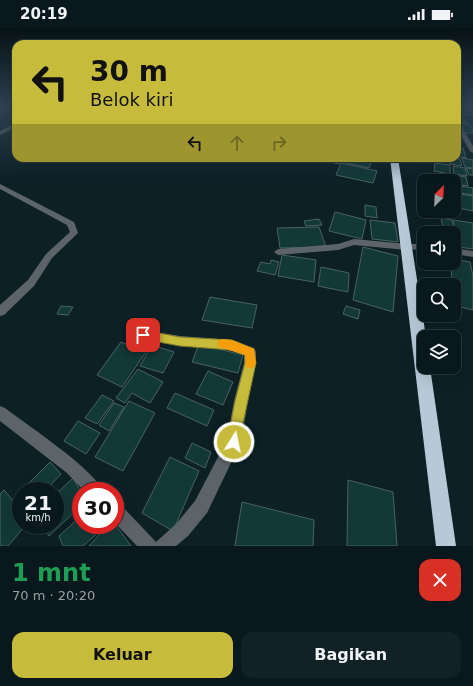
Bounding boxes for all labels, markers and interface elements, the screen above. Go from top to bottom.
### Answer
text: 20:19 [20,5,68,23]
text: 30 m [90,55,168,88]
icon: left [24,56,76,108]
text: Belok kiri [90,89,173,110]
icon: left [184,132,206,154]
icon: ahead [226,132,248,154]
icon: right [268,132,290,154]
north arrow [417,174,461,218]
map controls [417,174,461,374]
button: sound [417,226,461,270]
button: search [417,278,461,322]
pin [126,318,160,352]
icon: arrive [132,324,154,346]
button: layers [417,330,461,374]
position arrow [213,421,255,463]
speed limit sign: 30 [72,482,124,534]
text: 21 [24,491,52,515]
text: km/h [25,512,51,523]
text: 1 mnt [12,559,91,587]
button: close [419,559,461,601]
text: 70 m · 20:20 [12,588,95,603]
button: Keluar [12,632,233,678]
button: Bagikan [241,632,461,678]

